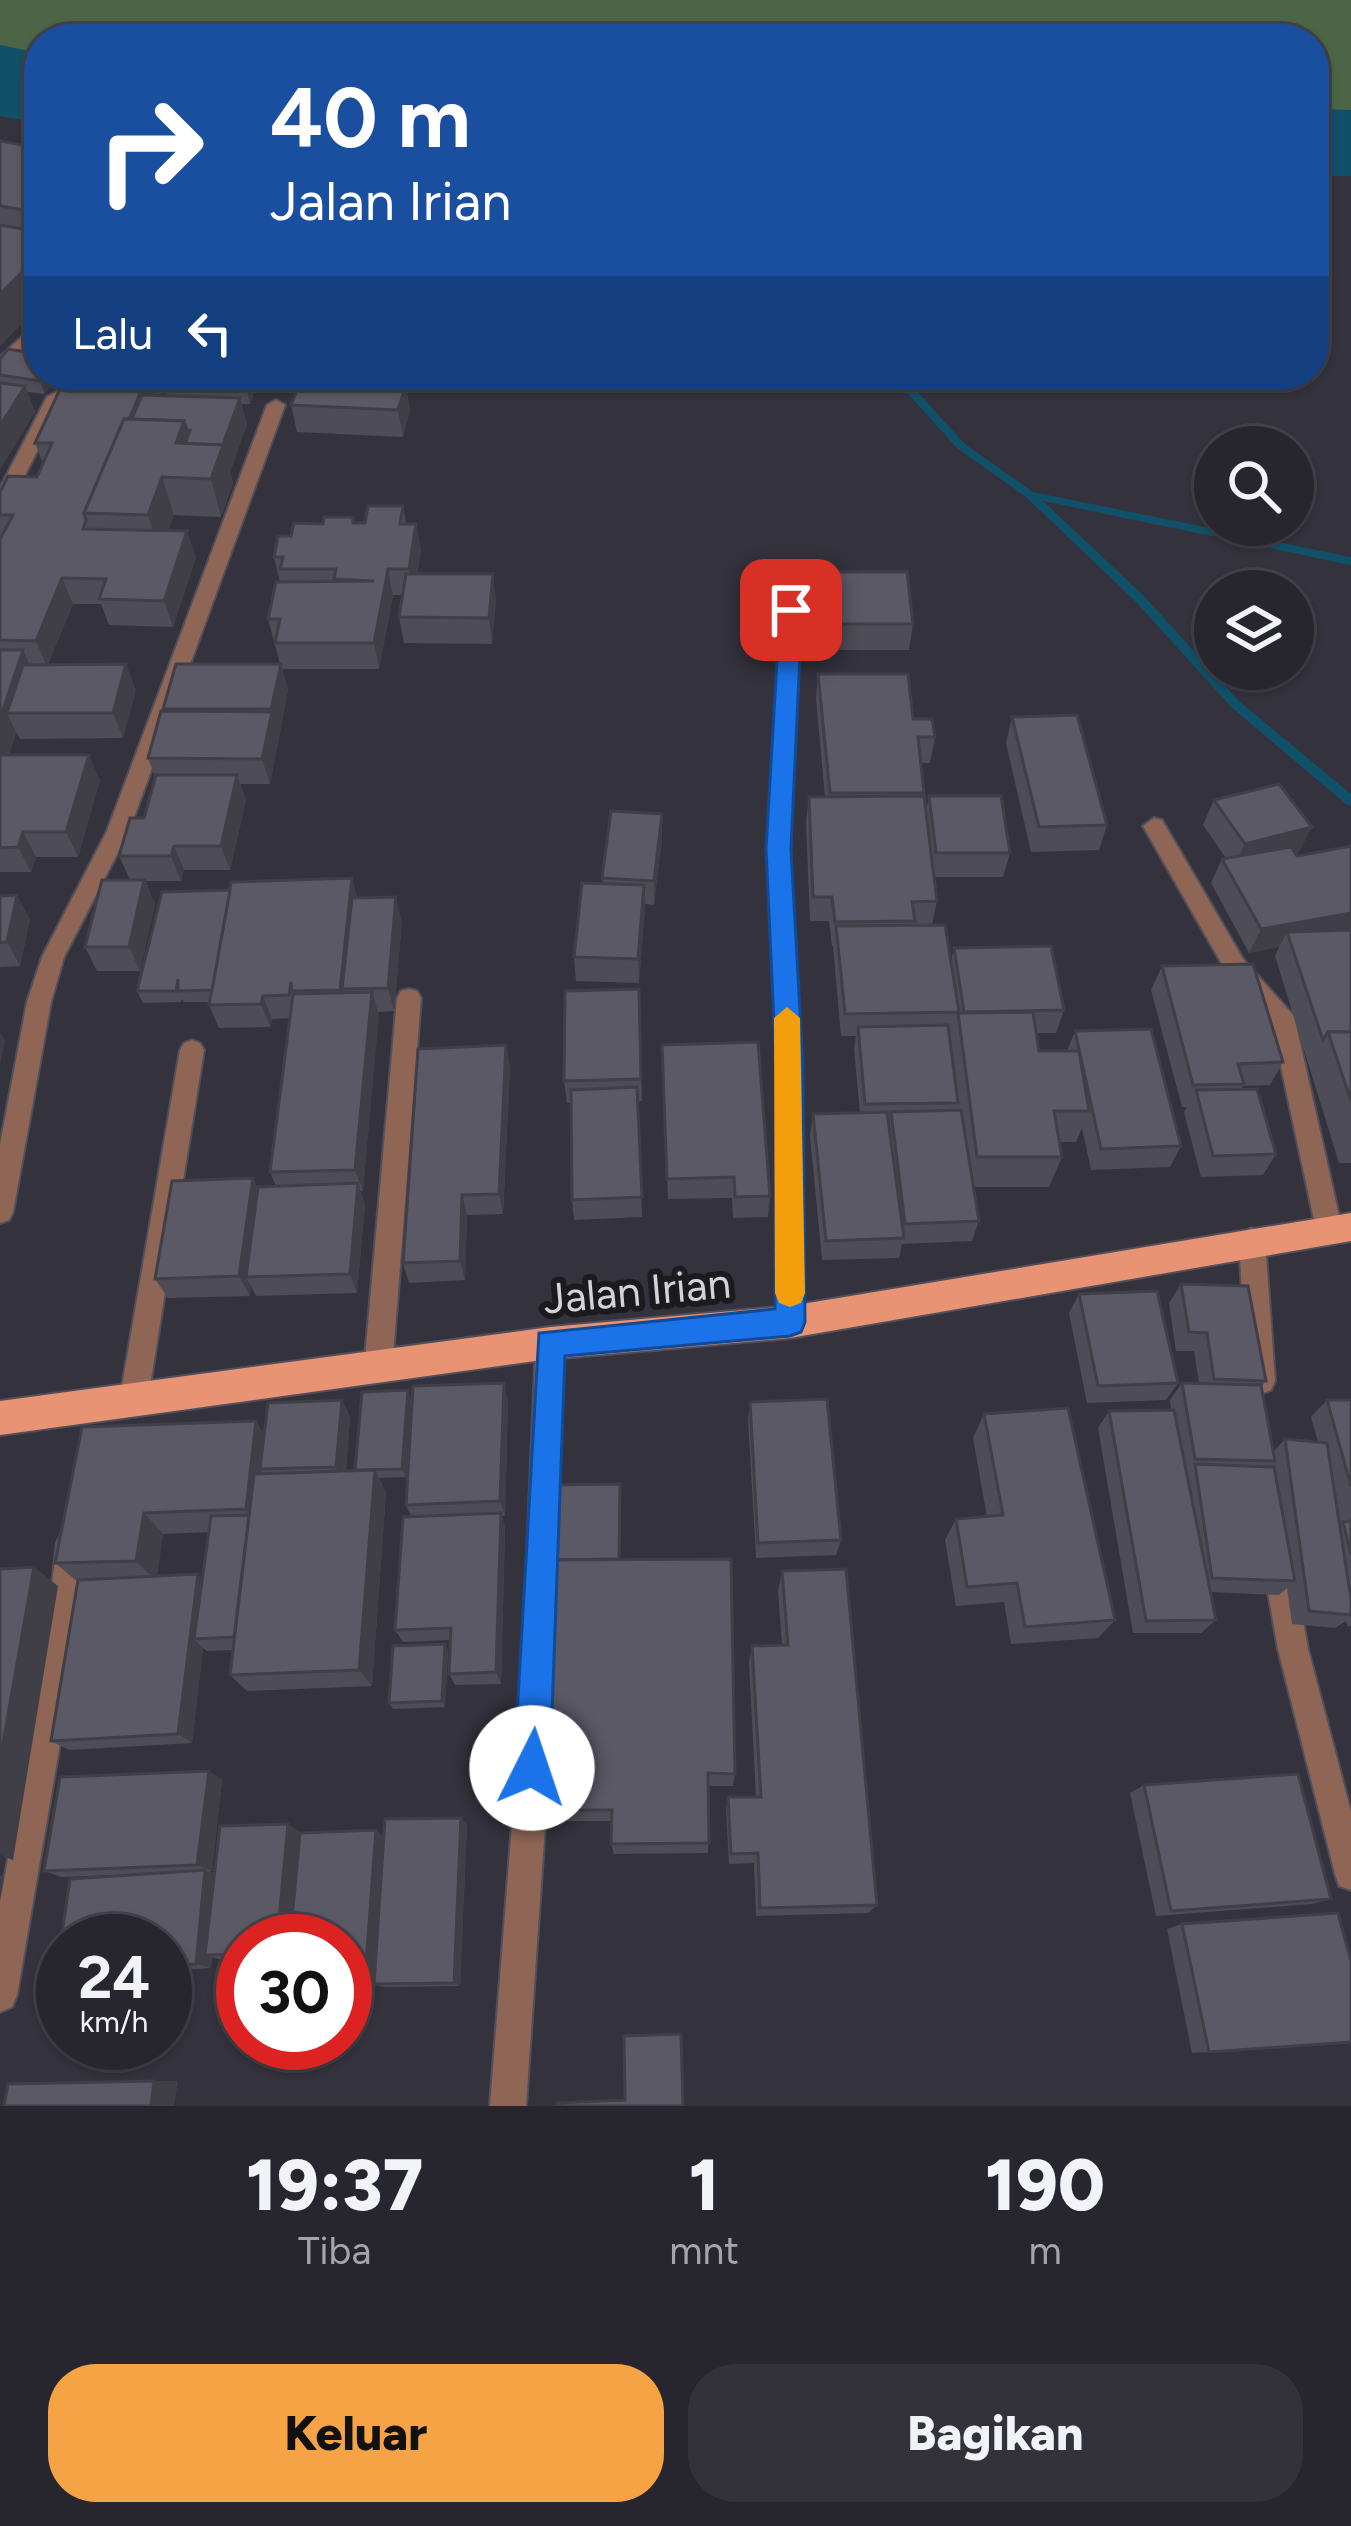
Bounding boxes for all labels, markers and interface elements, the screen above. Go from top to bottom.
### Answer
text: 40 m [270,67,471,168]
icon: right [72,72,228,228]
text: Jalan Irian [270,169,511,234]
icon: left [177,300,243,366]
text: Lalu [72,306,153,360]
map controls [1194,426,1314,690]
button: search [1194,426,1314,546]
pin [740,559,842,661]
button: layers [1194,570,1314,690]
icon: arrive [758,577,824,643]
street label: Jalan Irian [541,1257,733,1325]
position arrow [469,1705,595,1831]
speed limit sign: 30 [216,1914,372,2070]
text: 24 [78,1941,150,2013]
text: km/h [80,2003,148,2040]
text: 19:37 [246,2142,423,2228]
text: 1 [689,2142,720,2228]
text: 190 [985,2142,1105,2228]
text: Tiba [298,2227,371,2274]
text: mnt [669,2227,739,2274]
text: m [1028,2227,1062,2274]
button: Keluar [48,2364,664,2502]
button: Bagikan [688,2364,1303,2502]

